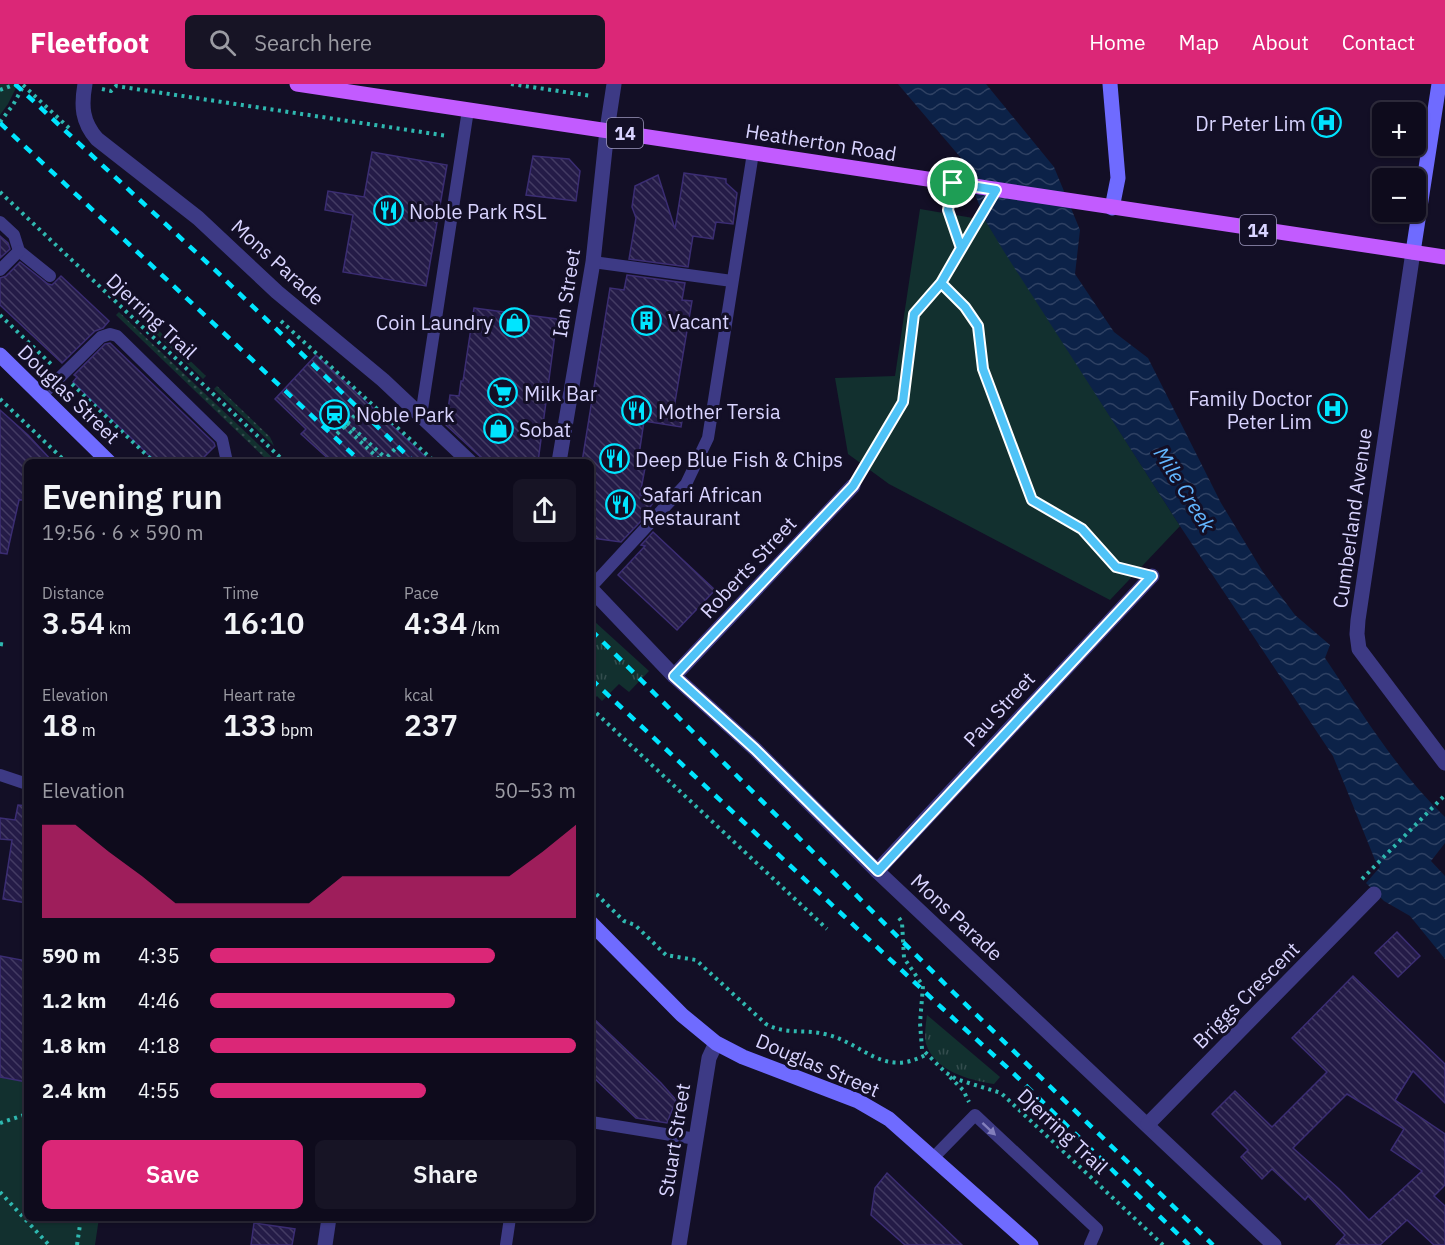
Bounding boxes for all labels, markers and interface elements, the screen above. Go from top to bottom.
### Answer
search box [185,15,605,69]
text: Fleetfoot [30,24,149,61]
icon: search [206,26,239,59]
text: Search here [254,28,372,57]
text: Home [1089,28,1146,56]
text: Map [1179,28,1219,56]
text: About [1252,28,1309,56]
text: Contact [1342,28,1415,56]
map controls [1372,102,1426,222]
button: + [1372,102,1426,156]
hospital icon: Dr Peter Lim [1311,107,1343,139]
place label: Dr Peter Lim [1195,110,1306,137]
street label: Heatherton Road [743,117,899,167]
road number: 14 [607,118,643,148]
pin [927,157,978,208]
icon: arrive [936,166,969,199]
button: − [1372,168,1426,222]
restaurant icon: Noble Park RSL [372,195,404,227]
place label: Noble Park RSL [409,198,547,225]
street label: Mons Parade [226,213,330,311]
road number: 14 [1240,215,1276,245]
street label: Ian Street [546,247,586,339]
street label: Djerring Trail [101,267,203,365]
building icon: Vacant [631,305,663,337]
shop icon: Coin Laundry [498,306,530,338]
place label: Vacant [668,308,729,335]
place label: Coin Laundry [376,309,493,336]
street label: Douglas Street [12,338,126,450]
supermarket icon: Milk Bar [487,377,519,409]
place label: Milk Bar [524,380,597,407]
place label: Family Doctor Peter Lim [1188,385,1312,435]
hospital icon: Family Doctor Peter Lim [1317,393,1349,425]
restaurant icon: Mother Tersia [621,395,653,427]
station icon: Noble Park [319,398,351,430]
place label: Mother Tersia [658,398,781,425]
place label: Noble Park [356,401,455,428]
shop icon: Sobat [482,413,514,445]
place label: Sobat [519,416,571,443]
street label: Cumberland Avenue [1326,426,1378,610]
water label: Mile Creek [1148,441,1223,538]
restaurant icon: Deep Blue Fish & Chips [598,443,630,475]
place label: Deep Blue Fish & Chips [635,446,843,473]
text: Evening run [42,475,223,518]
button: share [513,479,576,542]
place label: Safari African Restaurant [642,481,762,531]
restaurant icon: Safari African Restaurant [605,489,637,521]
street label: Roberts Street [694,510,802,624]
text: 19:56 · 6 × 590 m [42,519,203,546]
text: Distance [42,583,104,603]
text: Time [223,583,259,603]
text: Pace [404,583,439,603]
text: 3.54 [42,603,105,642]
text: 16:10 [223,603,305,642]
text: 4:34 [404,603,468,642]
text: km [105,618,131,638]
text: /km [468,618,500,638]
street label: Pau Street [957,666,1041,752]
text: Elevation [42,685,108,705]
text: Heart rate [223,685,296,705]
text: kcal [404,685,433,705]
text: 18 [42,705,78,744]
text: 133 [223,705,277,744]
text: 237 [404,705,458,744]
text: m [78,720,96,740]
text: bpm [277,720,313,740]
text: Elevation [42,777,125,804]
text: 50–53 m [494,777,576,804]
street label: Mons Parade [905,867,1009,967]
street label: Briggs Crescent [1187,936,1305,1054]
text: 590 m [42,942,101,969]
text: 4:35 [138,942,180,969]
text: 1.2 km [42,987,106,1014]
text: 4:46 [138,987,180,1014]
street label: Douglas Street [752,1027,884,1103]
text: 1.8 km [42,1032,106,1059]
text: 4:18 [138,1032,180,1059]
text: 2.4 km [42,1077,106,1104]
text: 4:55 [138,1077,180,1104]
street label: Stuart Street [652,1081,696,1199]
street label: Djerring Trail [1012,1082,1114,1180]
one-way arrow [982,1121,996,1135]
button: Save [42,1140,303,1209]
button: Share [315,1140,576,1209]

